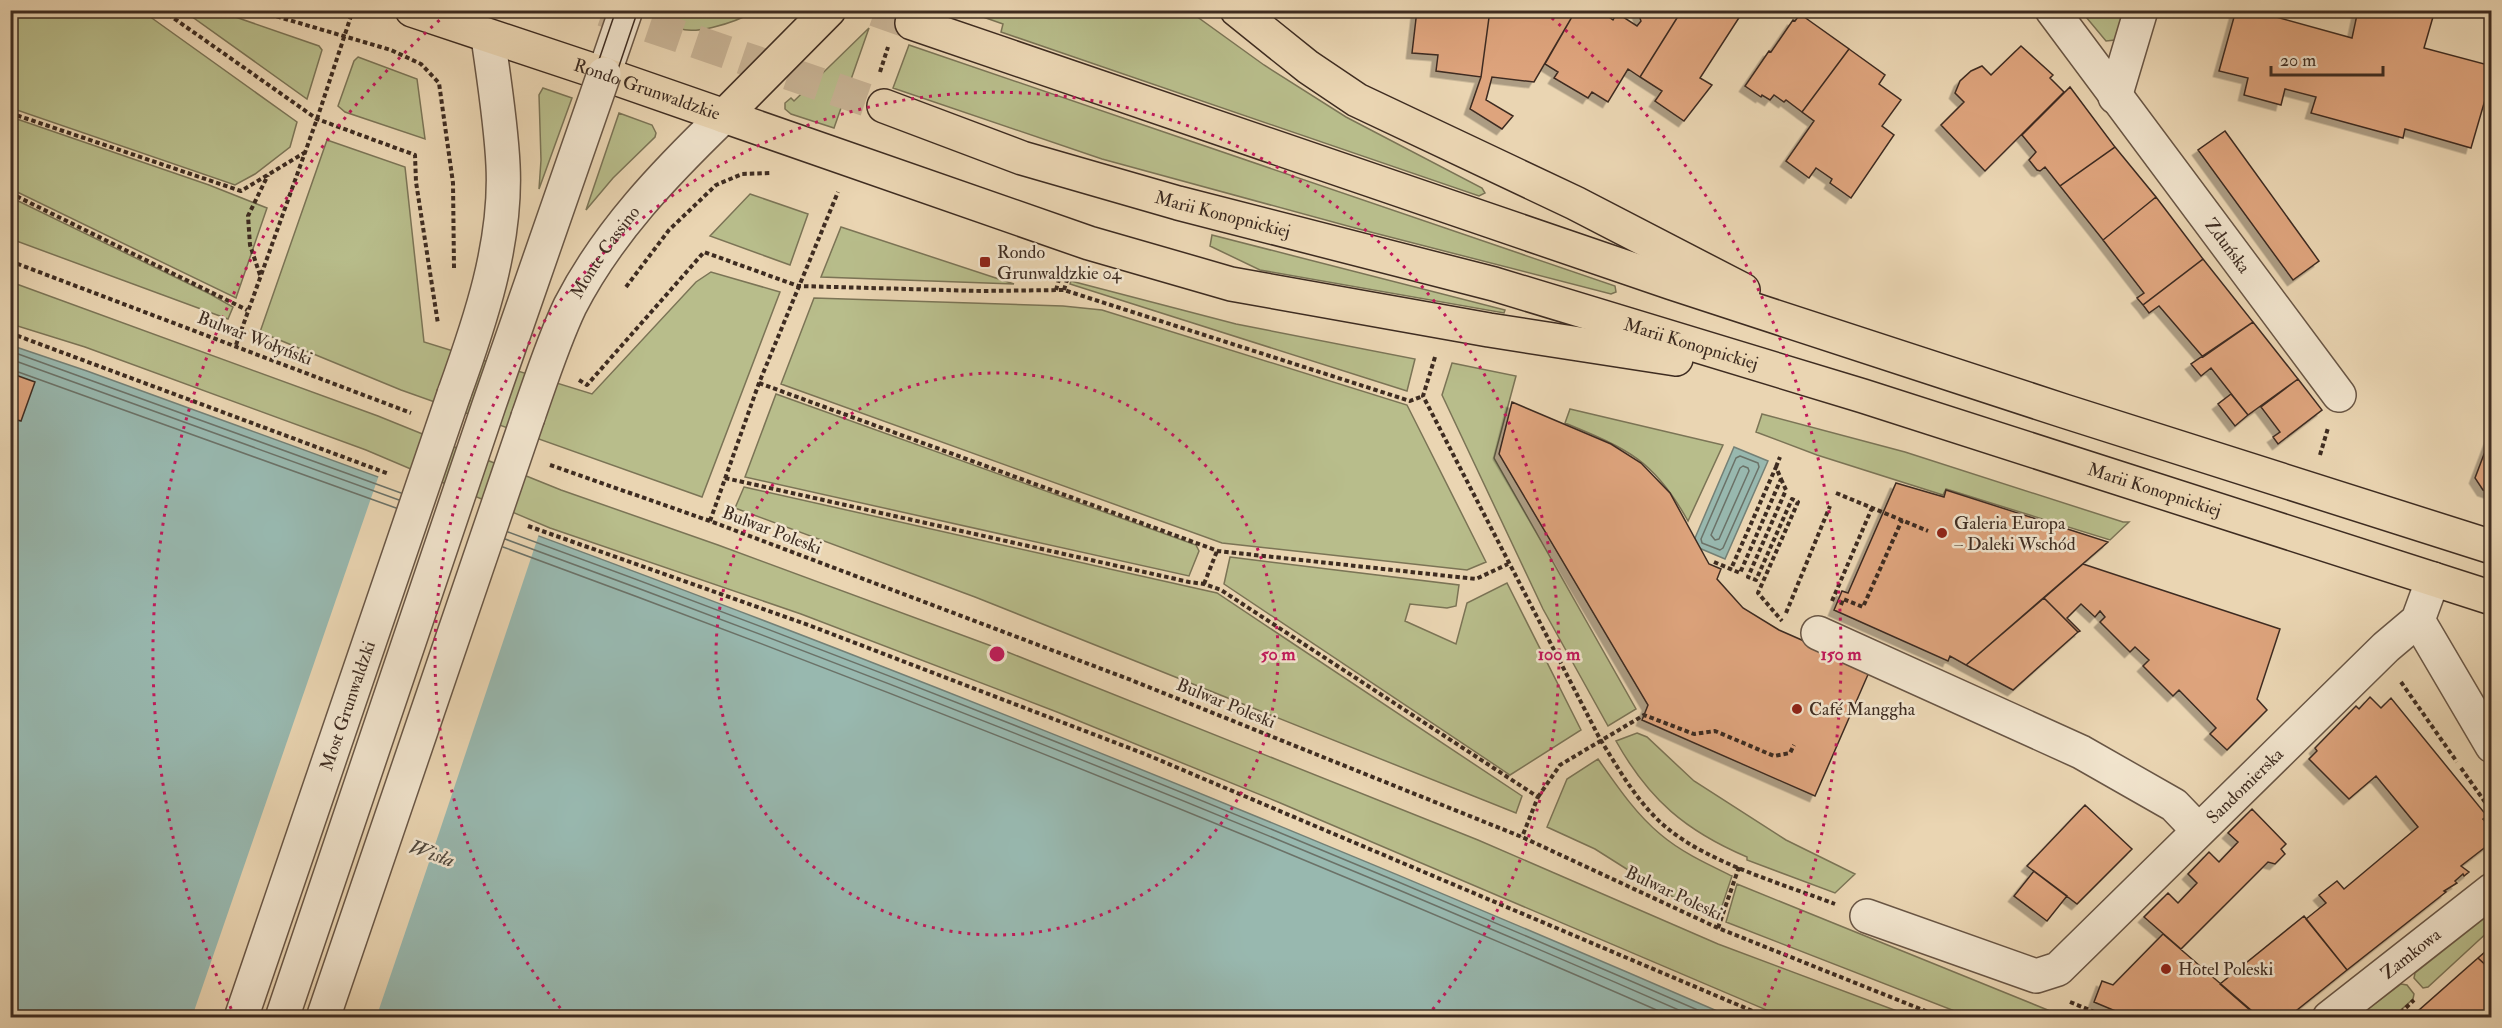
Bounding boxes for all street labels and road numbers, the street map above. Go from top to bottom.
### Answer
street label: Rondo Grunwaldzkie [571,54,724,126]
street label: Marii Konopnickiej [1152,186,1293,243]
street label: Monte Cassino [565,201,645,303]
street label: Zduńska [2199,214,2256,279]
street label: Bulwar Wołyński [194,306,316,371]
street label: Marii Konopnickiej [1621,313,1761,376]
street label: Marii Konopnickiej [2085,458,2224,522]
street label: Bulwar Poleski [719,501,825,560]
street label: Most Grunwaldzki [315,638,381,774]
street label: Bulwar Poleski [1173,673,1279,734]
street label: Sandomierska [2202,743,2289,829]
street label: Bulwar Poleski [1621,861,1726,926]
street label: Zamkowa [2376,923,2446,985]

